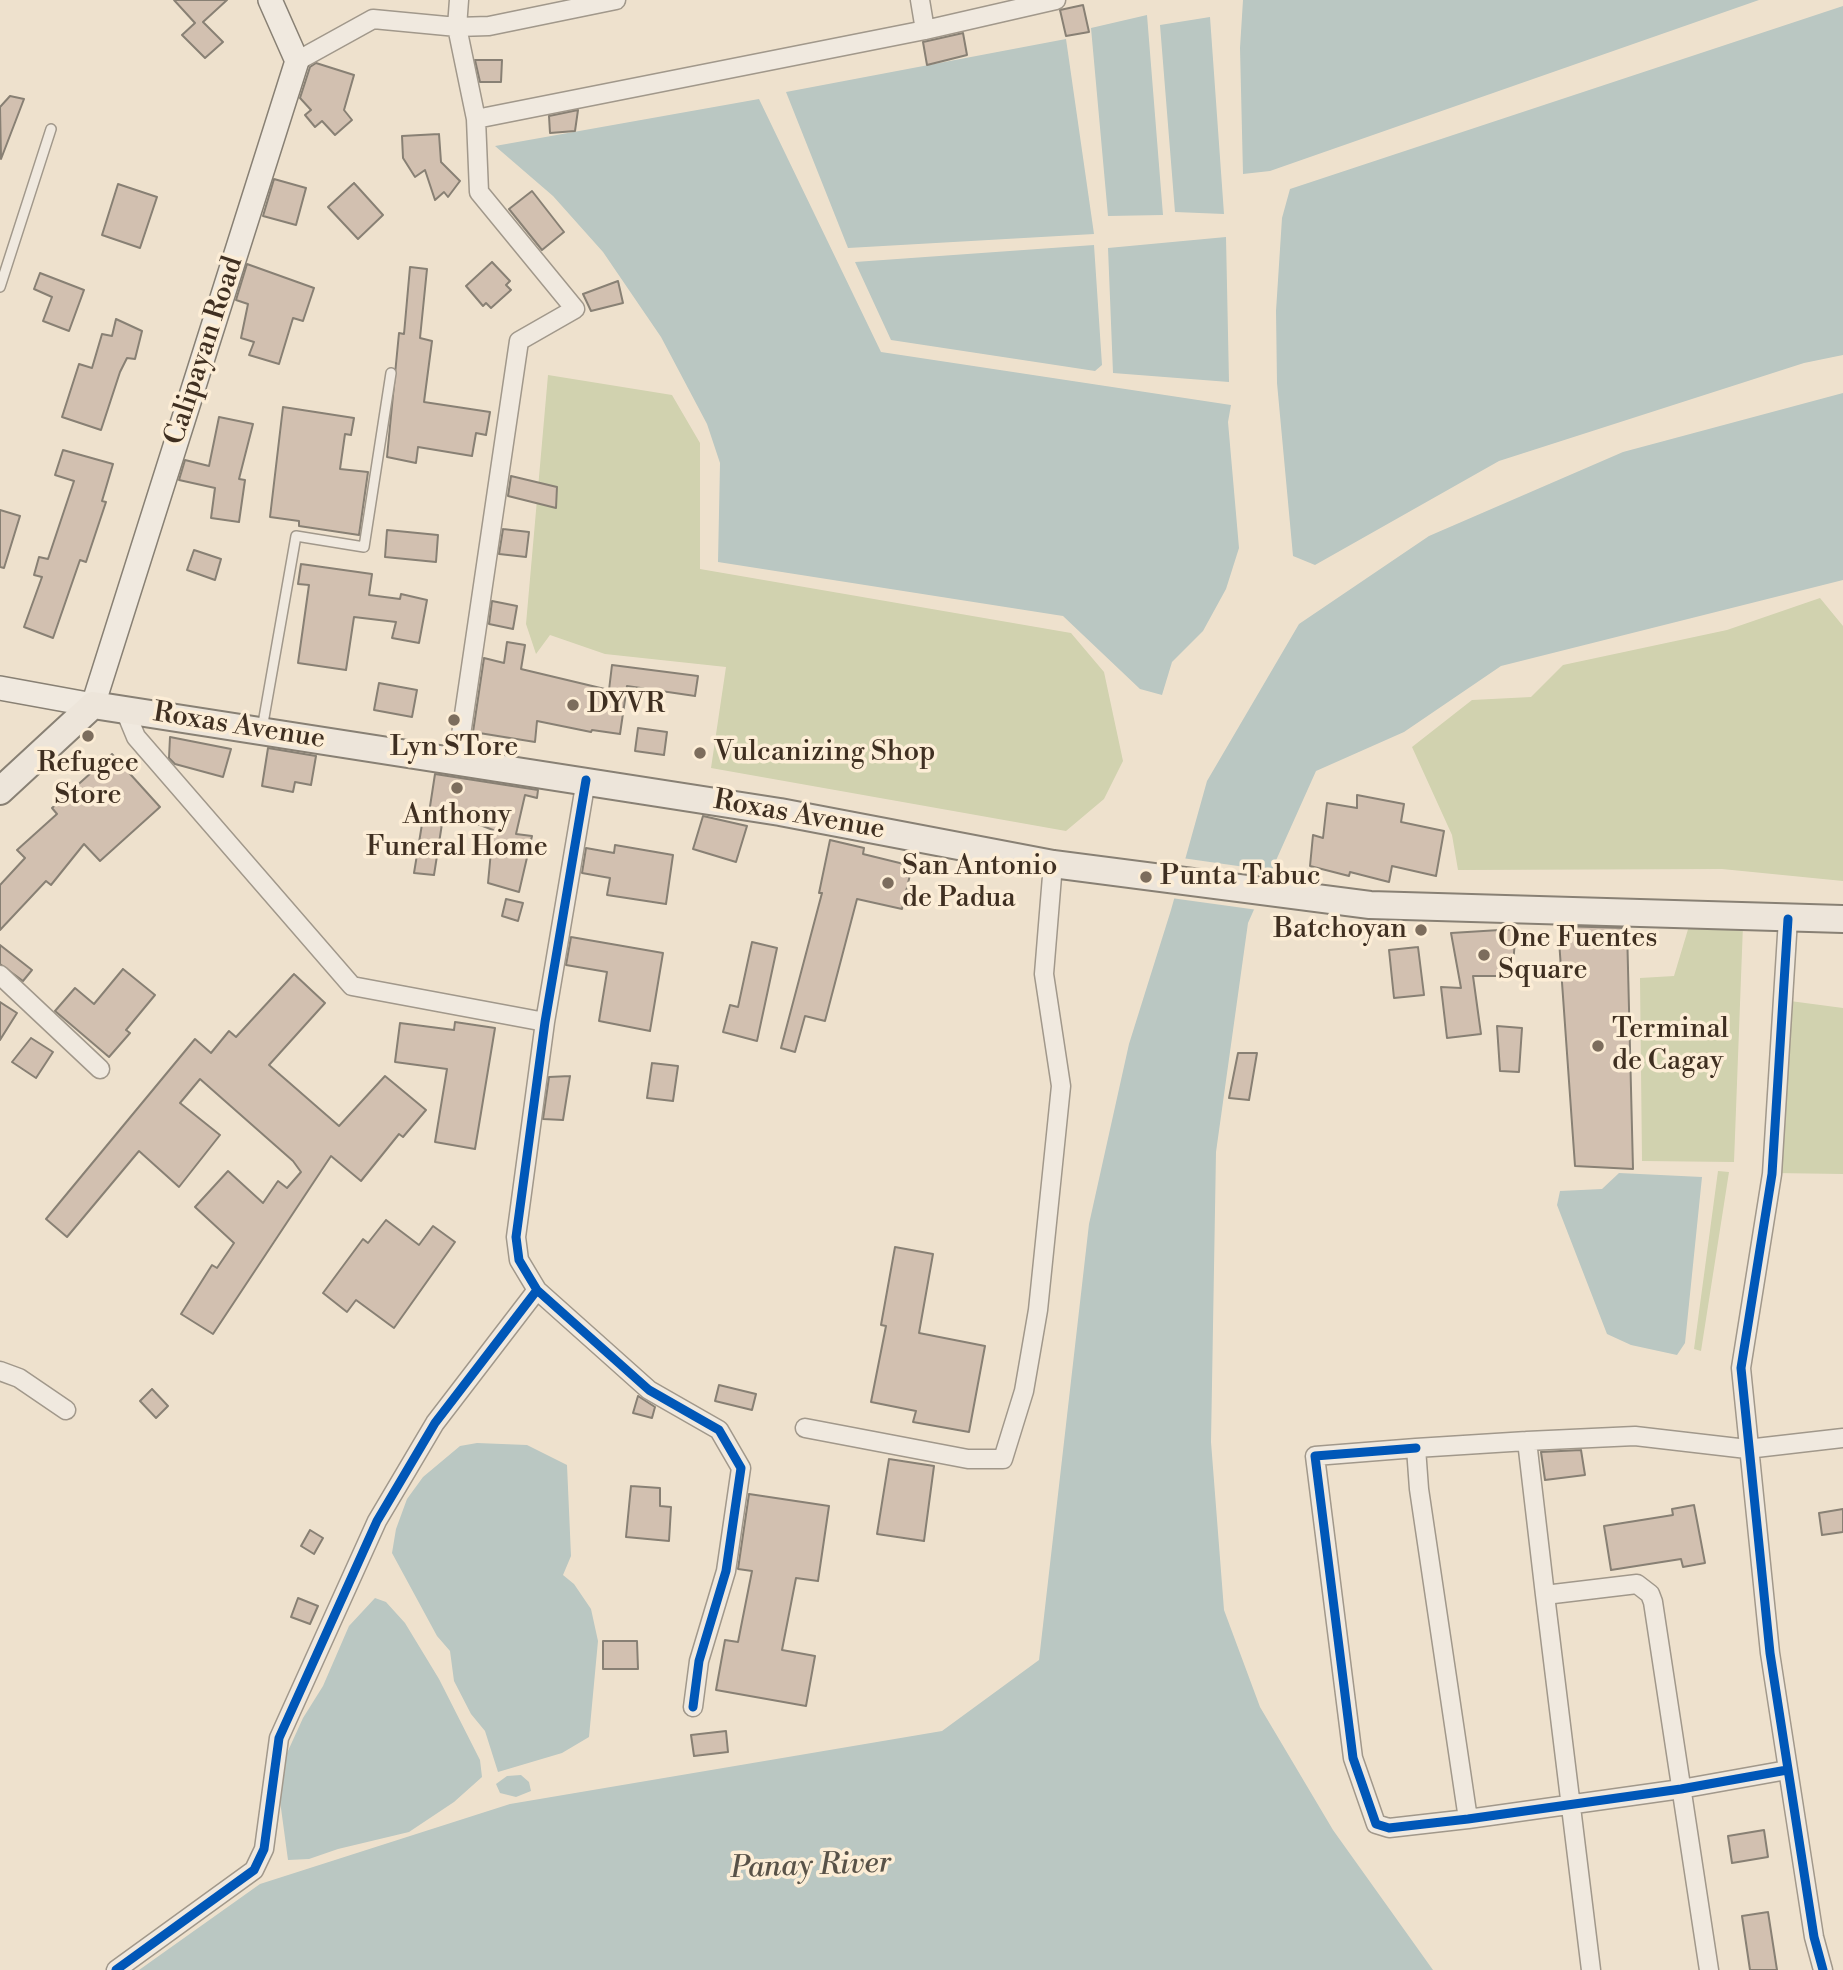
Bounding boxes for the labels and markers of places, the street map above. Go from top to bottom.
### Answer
place label: DYVR [587,688,665,722]
marker: DYVR [565,697,581,713]
marker: Lyn STore [446,712,462,728]
marker: Refugee Store [80,728,96,744]
place label: Lyn STore [390,731,518,765]
place label: Vulcanizing Shop [714,736,935,770]
marker: Vulcanizing Shop [692,745,708,761]
place label: Refugee Store [37,747,139,813]
marker: Anthony Funeral Home [449,780,465,796]
place label: Anthony Funeral Home [366,799,548,865]
place label: San Antonio de Padua [902,850,1058,916]
place label: Punta Tabuc [1160,860,1321,894]
marker: Punta Tabuc [1138,869,1154,885]
marker: San Antonio de Padua [880,875,896,891]
place label: Batchoyan [1273,913,1407,947]
marker: Batchoyan [1413,922,1429,938]
place label: One Fuentes Square [1498,922,1658,988]
marker: One Fuentes Square [1476,947,1492,963]
place label: Terminal de Cagay [1612,1013,1729,1079]
marker: Terminal de Cagay [1590,1038,1606,1054]

